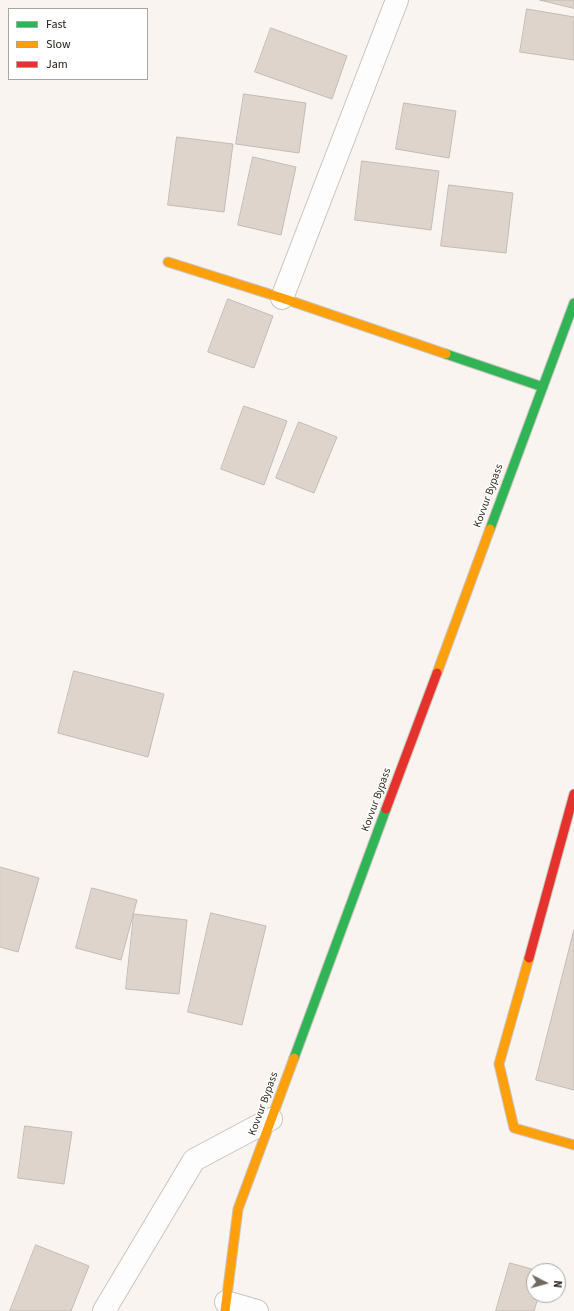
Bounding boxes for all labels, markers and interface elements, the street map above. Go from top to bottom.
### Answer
legend [8,8,148,80]
text: Fast [46,16,66,33]
text: Slow [46,36,71,53]
text: Jam [46,56,68,73]
street label: Kovvur Bypass [471,462,507,530]
street label: Kovvur Bypass [359,766,395,834]
street label: Kovvur Bypass [246,1070,282,1138]
north arrow [526,1263,566,1303]
text: N [550,1280,565,1289]

